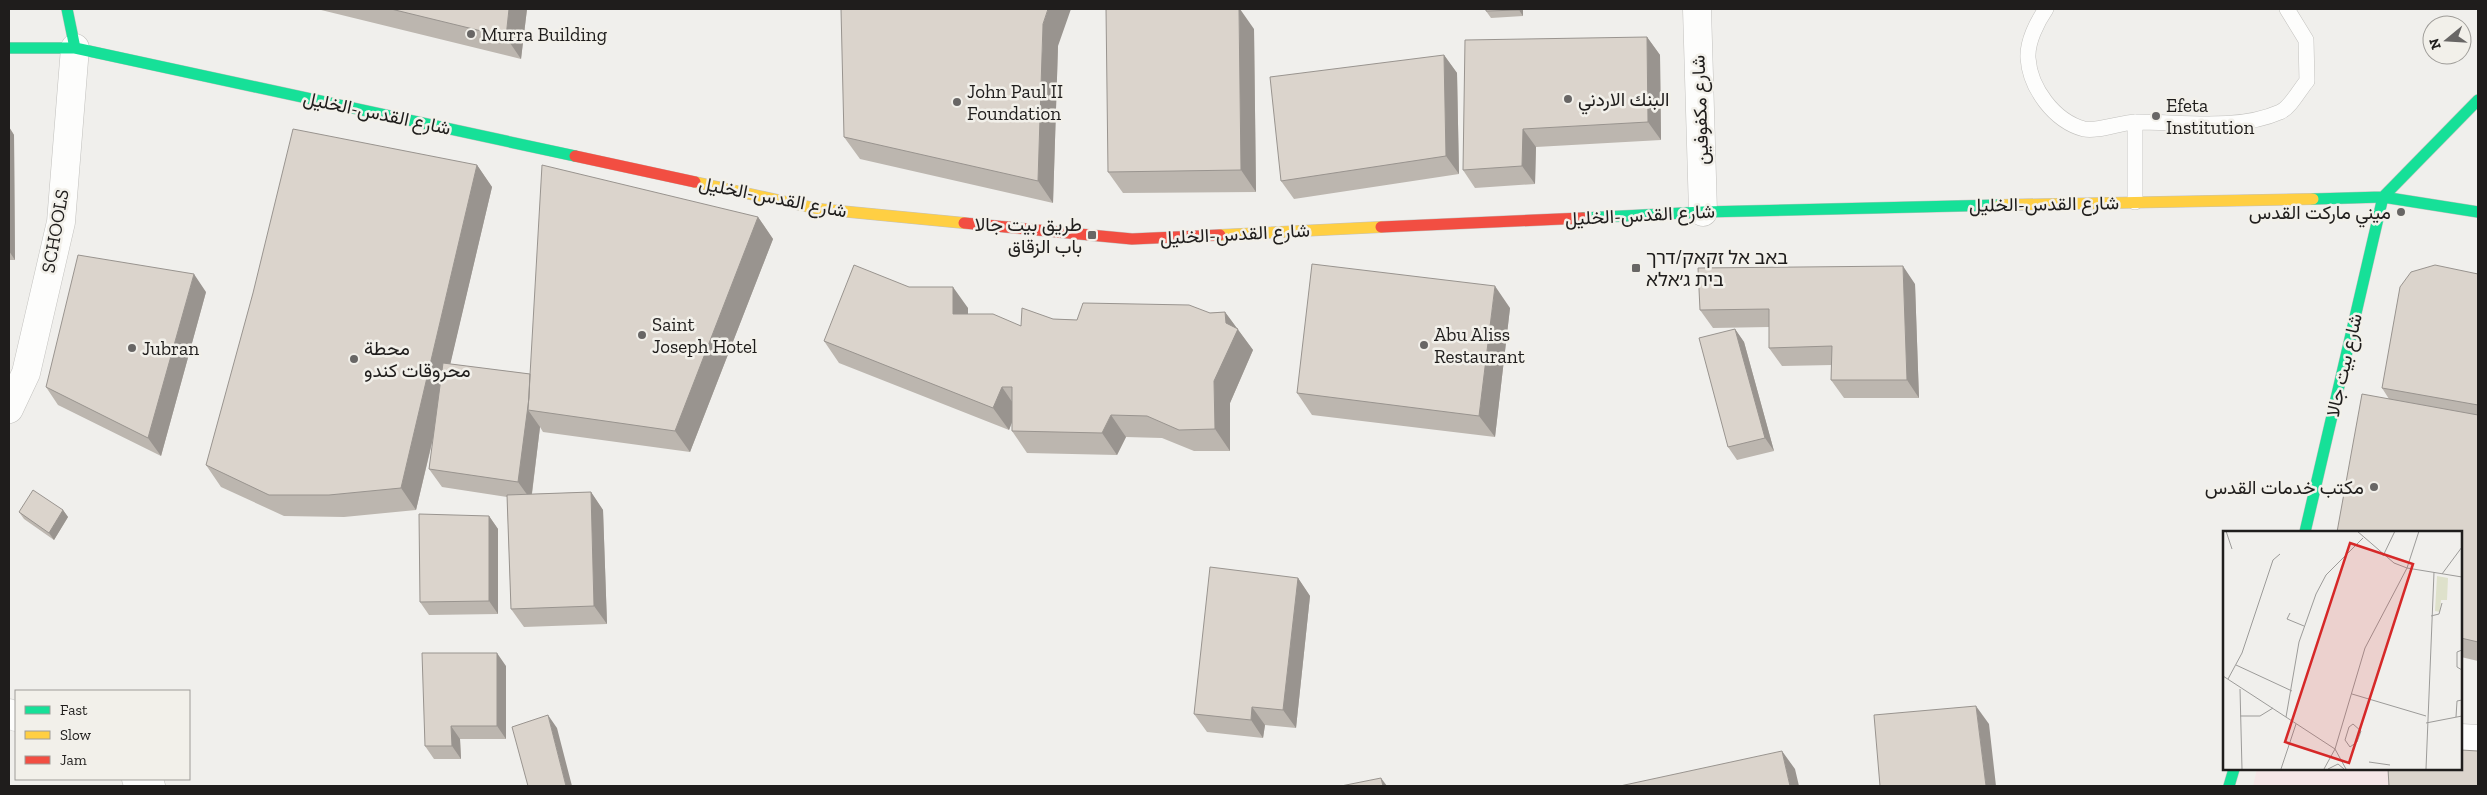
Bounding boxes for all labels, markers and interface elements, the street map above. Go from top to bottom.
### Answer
north arrow [2422,15,2472,65]
place label: Murra Building [481,23,608,46]
marker: Murra Building [465,28,477,40]
text: N [2425,36,2445,52]
street label: شارع مكفوفين [1687,54,1714,165]
place label: John Paul II Foundation [967,80,1063,125]
street label: شارع القدس-الخليل [301,86,453,141]
place label: البنك الاردني [1578,88,1670,115]
marker: البنك الاردني [1562,93,1574,105]
place label: Efeta Institution [2166,94,2255,139]
marker: John Paul II Foundation [951,96,963,108]
marker: Efeta Institution [2150,110,2162,122]
street label: شارع القدس-الخليل [697,171,849,224]
street label: SCHOOLS [36,187,74,275]
street label: شارع القدس-الخليل [1969,191,2119,218]
street label: شارع القدس-الخليل [1564,200,1716,231]
place label: ميني ماركت القدس [2249,201,2391,228]
marker: ميني ماركت القدس [2395,206,2407,218]
place label: طريق بيت جالا باب الزقاق [974,213,1082,258]
street label: شارع القدس-الخليل [1159,219,1311,250]
marker: طريق بيت جالا باب الزقاق [1086,229,1098,241]
place label: באב אל זקאק/דרך בית ג׳אלא [1646,246,1788,291]
marker: באב אל זקאק/דרך בית ג׳אלא [1630,262,1642,274]
street label: شارع بيت جالا [2321,311,2368,419]
place label: Saint Joseph Hotel [652,313,757,358]
place label: Abu Aliss Restaurant [1434,323,1525,368]
marker: Saint Joseph Hotel [636,329,648,341]
place label: Jubran [142,337,199,360]
place label: محطة محروقات كندو [364,337,471,382]
marker: Abu Aliss Restaurant [1418,339,1430,351]
marker: Jubran [126,342,138,354]
marker: محطة محروقات كندو [348,353,360,365]
place label: مكتب خدمات القدس [2205,476,2364,499]
marker: مكتب خدمات القدس [2368,481,2380,493]
inset map [2223,531,2462,770]
legend [15,690,190,780]
text: Fast [60,701,88,719]
text: Slow [60,726,92,744]
text: Jam [60,751,87,769]

